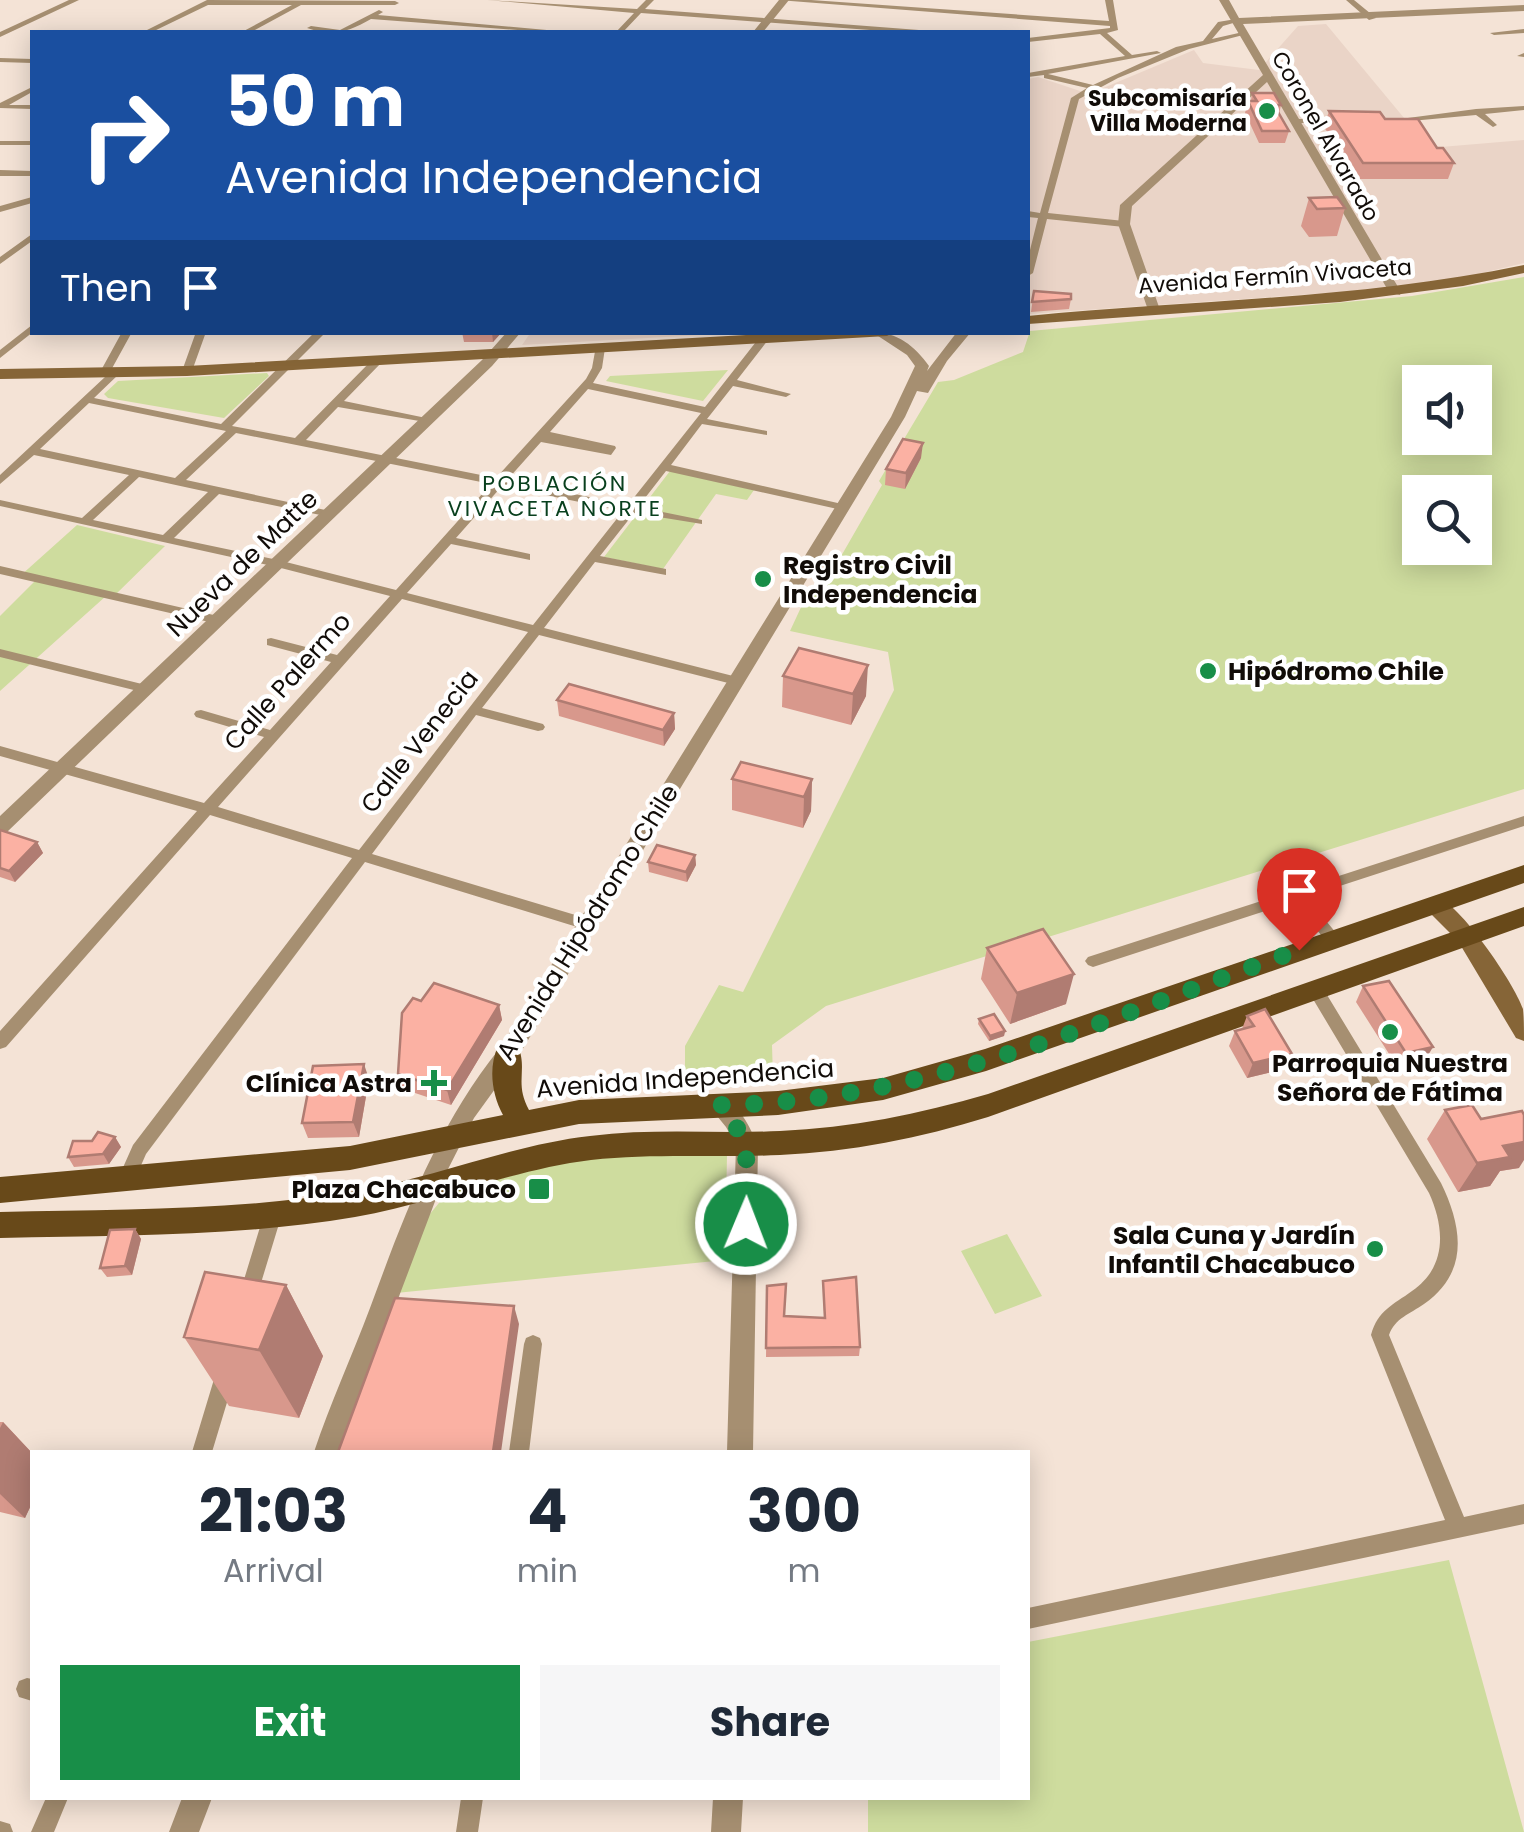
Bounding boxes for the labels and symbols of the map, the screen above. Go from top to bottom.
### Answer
street label: Coronel Alvarado [1264,45,1387,227]
place label: Subcomisaría Villa Moderna [1088,83,1247,139]
marker: Subcomisaría Villa Moderna [1256,100,1278,122]
street label: Avenida Fermín Vivaceta [1137,251,1413,302]
district label: POBLACIÓN VIVACETA NORTE [447,468,663,524]
street label: Nueva de Matte [159,482,326,645]
place label: Registro Civil Independencia [783,548,978,612]
marker: Registro Civil Independencia [752,568,774,590]
street label: Calle Palermo [216,605,359,758]
place label: Hipódromo Chile [1228,654,1444,689]
marker: Hipódromo Chile [1197,660,1219,682]
street label: Calle Venecia [352,662,486,820]
street label: Avenida Hipódromo Chile [488,778,687,1067]
pin [1257,848,1342,951]
marker: Parroquia Nuestra Señora de Fátima [1379,1021,1401,1043]
place label: Parroquia Nuestra Señora de Fátima [1272,1046,1508,1110]
street label: Avenida Independencia [535,1051,835,1106]
place label: Clínica Astra [246,1066,412,1101]
marker: Clínica Astra [421,1070,447,1096]
place label: Plaza Chacabuco [292,1172,516,1207]
position arrow [694,1172,798,1276]
marker: Plaza Chacabuco [526,1176,552,1202]
place label: Sala Cuna y Jardín Infantil Chacabuco [1108,1218,1355,1282]
marker: Sala Cuna y Jardín Infantil Chacabuco [1364,1238,1386,1260]

